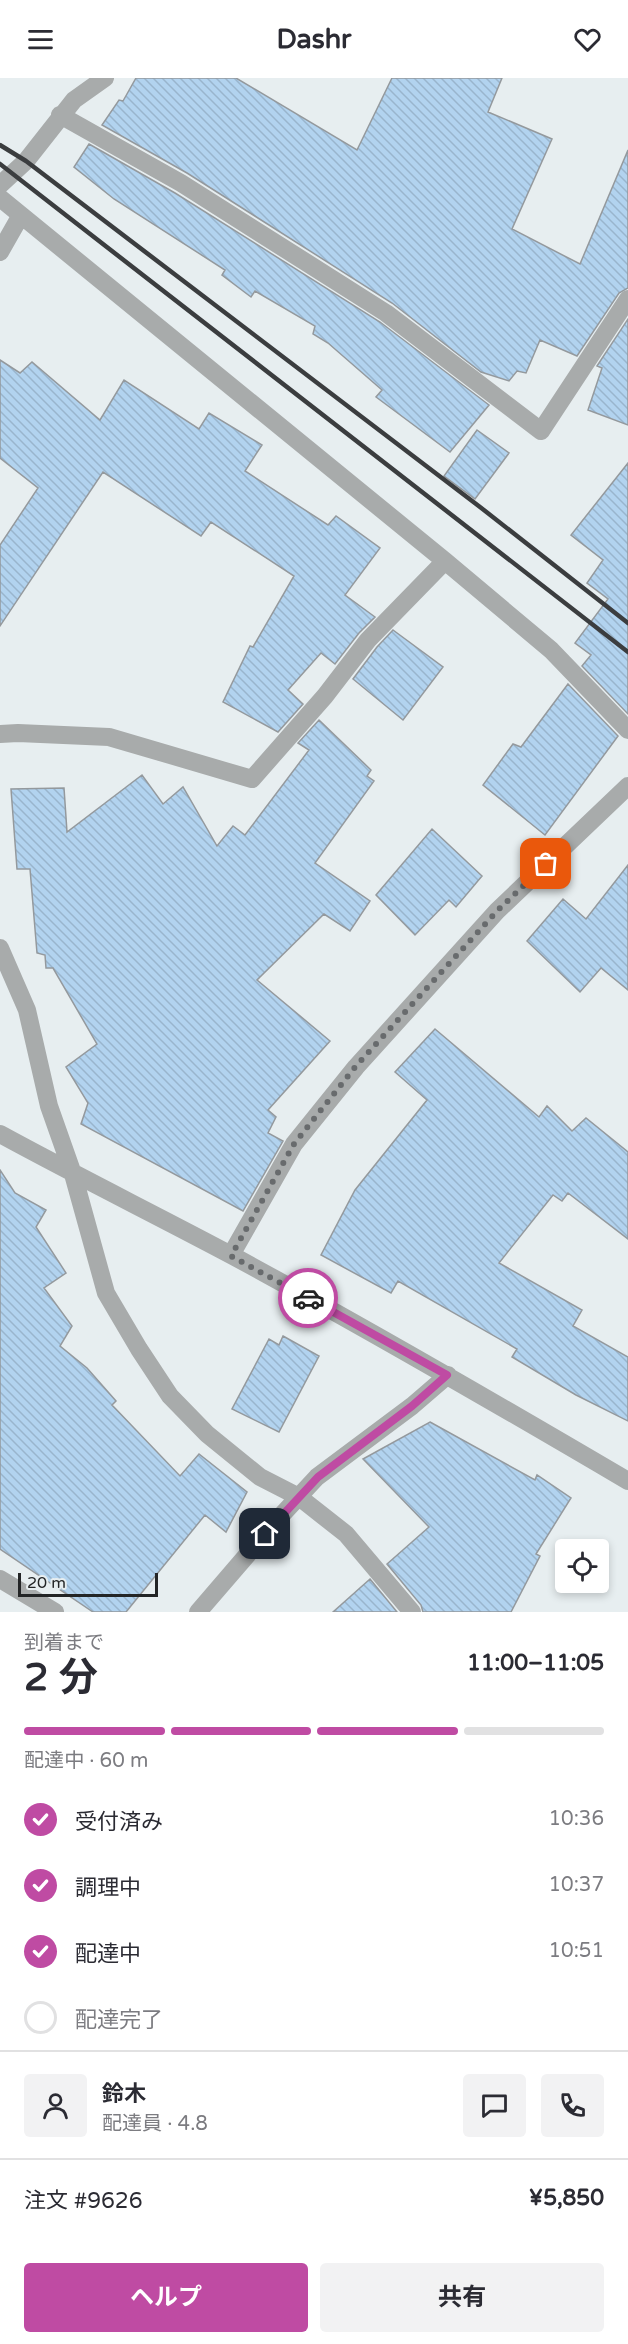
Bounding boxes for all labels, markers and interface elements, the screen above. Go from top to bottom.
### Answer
icon: menu [24,23,57,56]
text: Dashr [277,23,351,56]
icon: heart [571,23,604,56]
pin [520,838,571,889]
icon: bag [529,847,562,880]
courier [278,1268,338,1328]
icon: car [292,1282,325,1315]
pin [239,1508,290,1559]
icon: home [248,1517,281,1550]
map controls [555,1539,609,1593]
button: locate [555,1539,609,1593]
scale bar [18,1570,158,1598]
text: 20 m [27,1573,66,1593]
text: 到着まで [24,1631,104,1655]
text: 11:00–11:05 [467,1650,604,1676]
text: 2 分 [24,1654,98,1701]
text: 配達中 · 60 m [24,1749,148,1773]
icon: check [24,1803,57,1836]
text: 10:36 [549,1807,604,1831]
text: 受付済み [75,1809,163,1835]
icon: check [24,1869,57,1902]
text: 10:37 [549,1873,604,1897]
text: 調理中 [75,1875,141,1901]
icon: check [24,1935,57,1968]
text: 10:51 [549,1939,604,1963]
text: 配達中 [75,1941,141,1967]
text: 配達完了 [75,2007,163,2033]
button: person [24,2074,87,2137]
button: chat [463,2074,526,2137]
button: phone [541,2074,604,2137]
text: 鈴木 [102,2081,146,2107]
text: 配達員 · 4.8 [102,2112,208,2136]
text: ¥5,850 [529,2185,604,2211]
text: 注文 #9626 [24,2188,142,2214]
button: ヘルプ [24,2263,308,2332]
button: 共有 [320,2263,604,2332]

